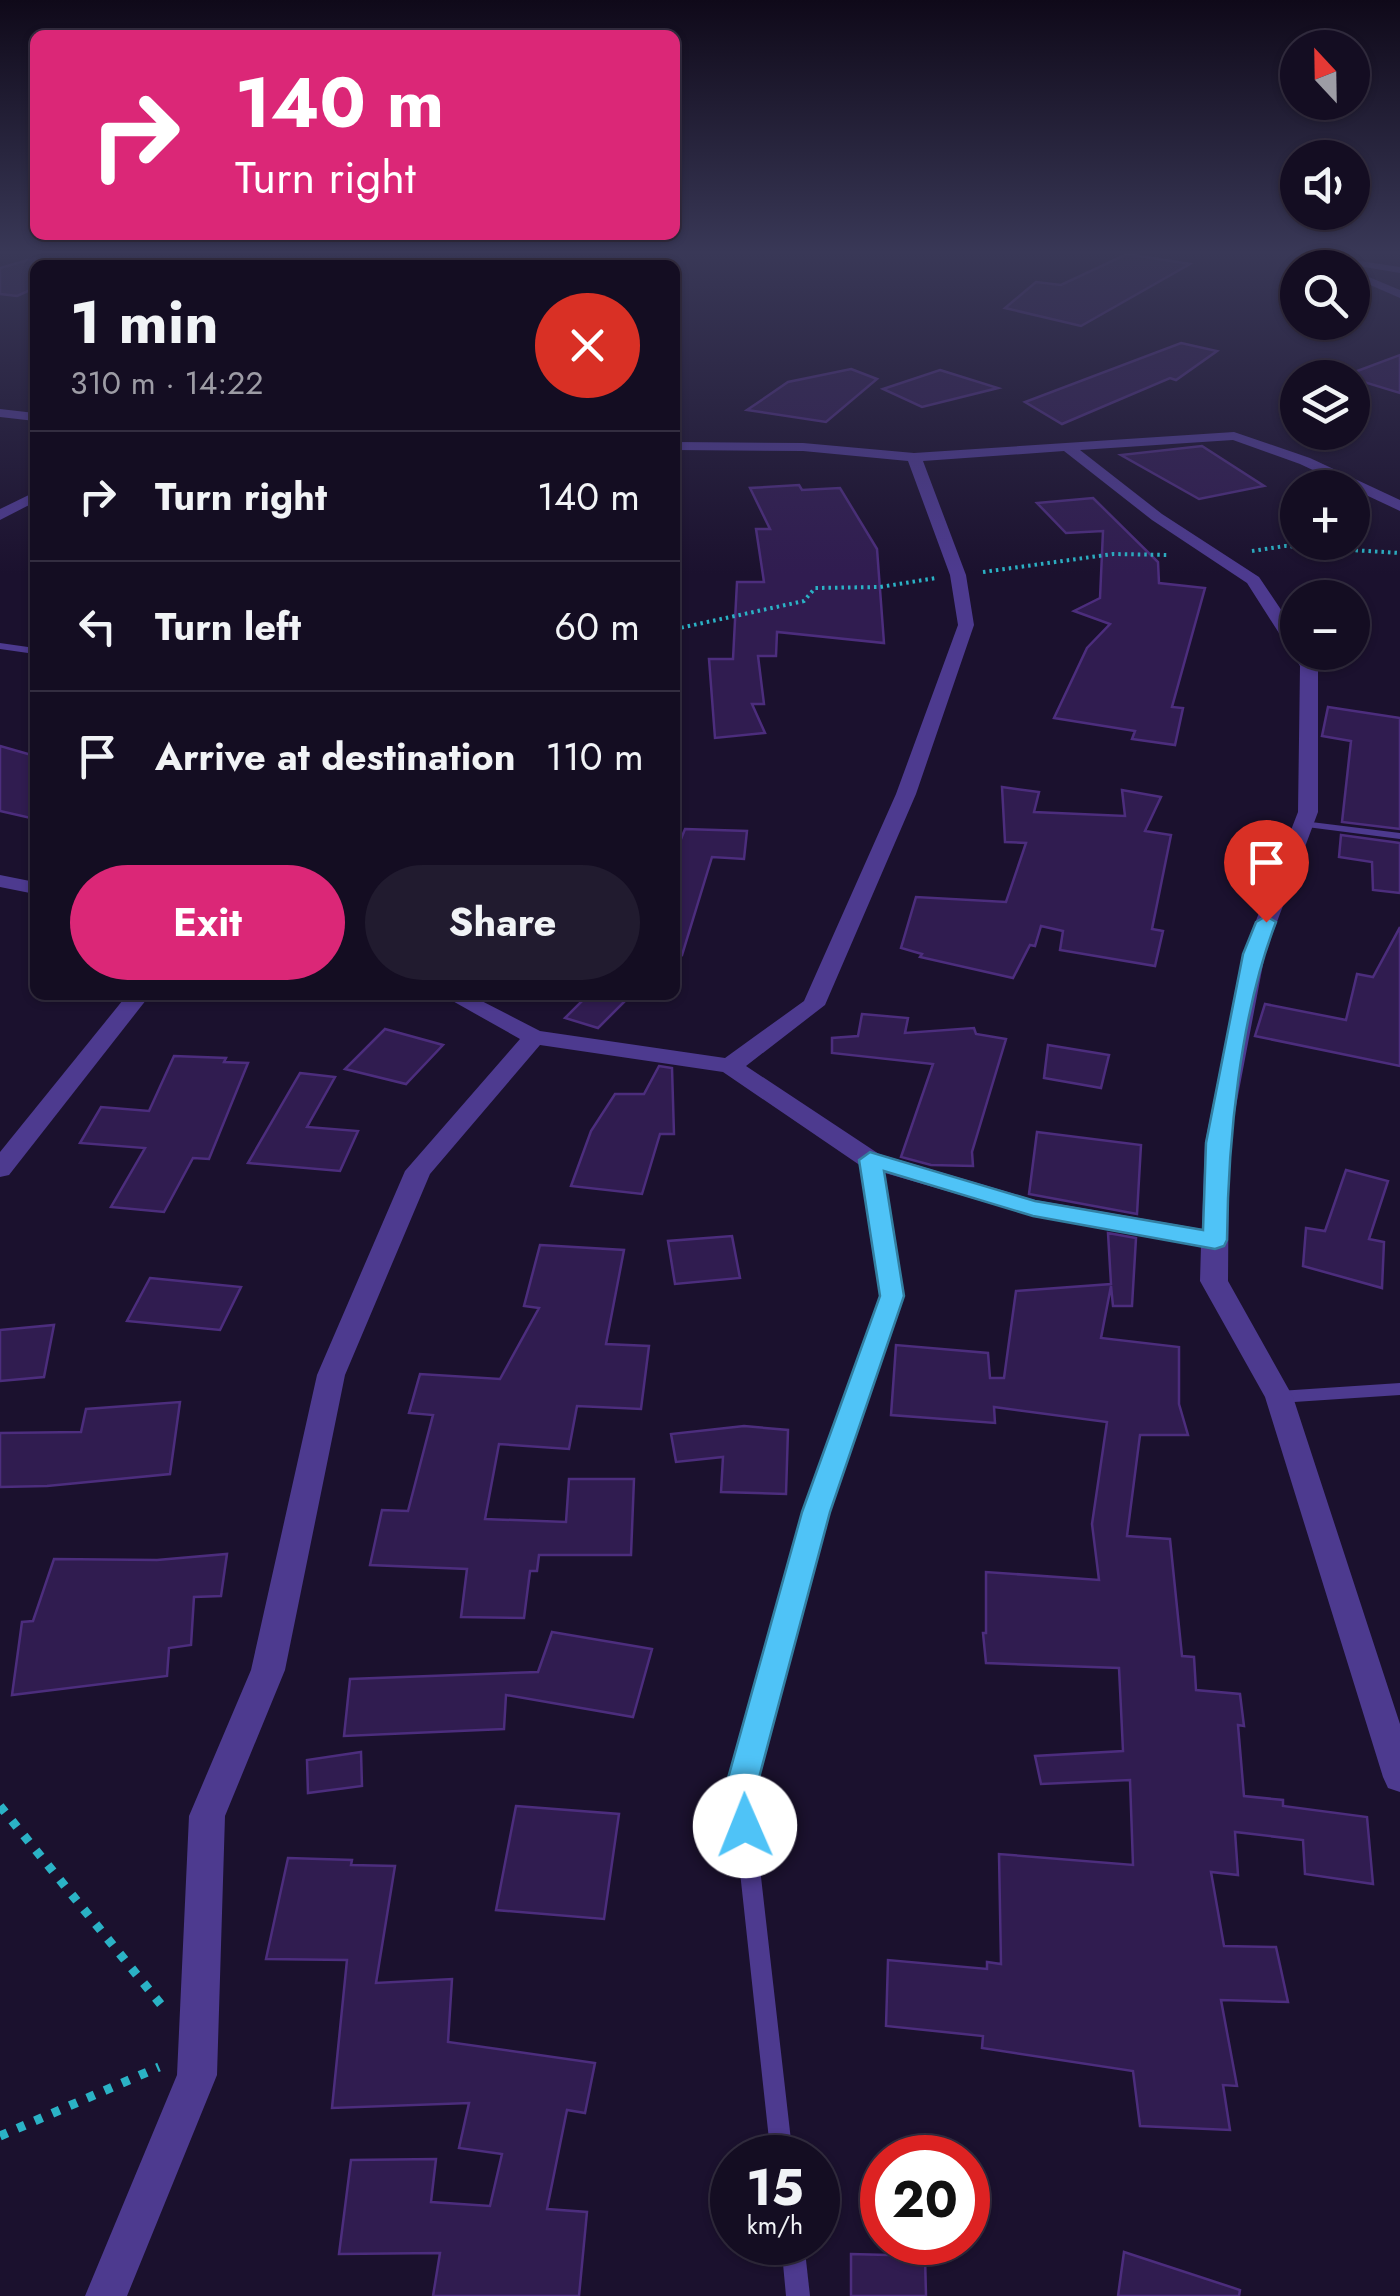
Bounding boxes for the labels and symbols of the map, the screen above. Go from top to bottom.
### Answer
north arrow [1280,30,1370,120]
pin [1224,820,1309,923]
position arrow [693,1774,797,1878]
speed limit sign: 20 [860,2135,990,2265]

